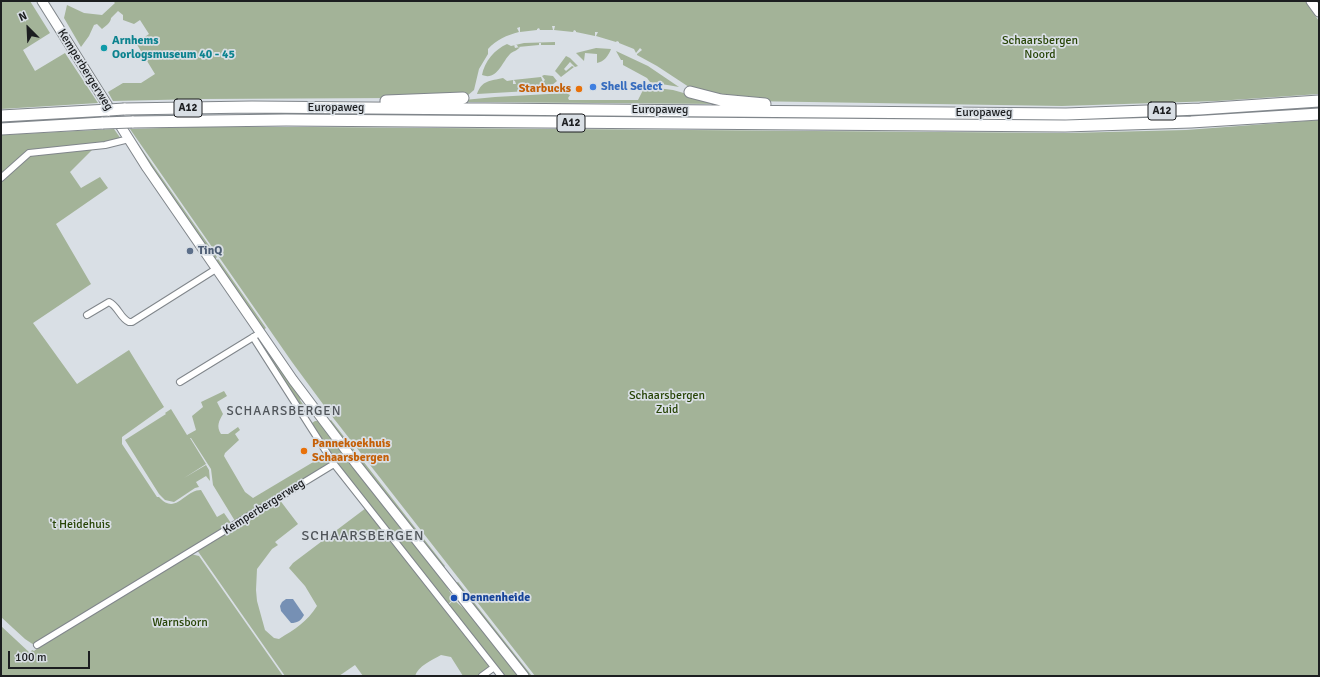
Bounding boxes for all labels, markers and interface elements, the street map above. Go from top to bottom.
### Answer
north arrow [8,8,48,48]
text: N [17,9,29,24]
street label: Kemperbergerweg [54,26,116,114]
place label: Arnhems Oorlogsmuseum 40 - 45 [112,34,235,62]
park label: Schaarsbergen Noord [1002,34,1078,62]
marker: Arnhems Oorlogsmuseum 40 - 45 [99,43,109,53]
place label: Shell Select [601,80,663,94]
place label: Starbucks [519,82,571,96]
marker: Shell Select [588,82,598,92]
marker: Starbucks [574,84,584,94]
road number: A12 [174,99,202,117]
street label: Europaweg [308,101,364,115]
road number: A12 [1148,102,1176,120]
street label: Europaweg [632,103,688,117]
street label: Europaweg [956,106,1012,120]
road number: A12 [557,114,585,132]
place label: TinQ [198,244,222,258]
marker: TinQ [185,246,195,256]
park label: Schaarsbergen Zuid [629,389,705,417]
district label: SCHAARSBERGEN [226,404,342,420]
place label: Pannekoekhuis Schaarsbergen [312,437,391,465]
marker: Pannekoekhuis Schaarsbergen [299,446,309,456]
street label: Kemperbergerweg [220,476,308,538]
park label: 't Heidehuis [50,518,110,532]
district label: SCHAARSBERGEN [302,528,424,544]
place label: Dennenheide [462,591,530,605]
marker: Dennenheide [449,593,459,603]
park label: Warnsborn [152,616,208,630]
scale bar [10,643,92,669]
text: 100 m [15,650,47,665]

